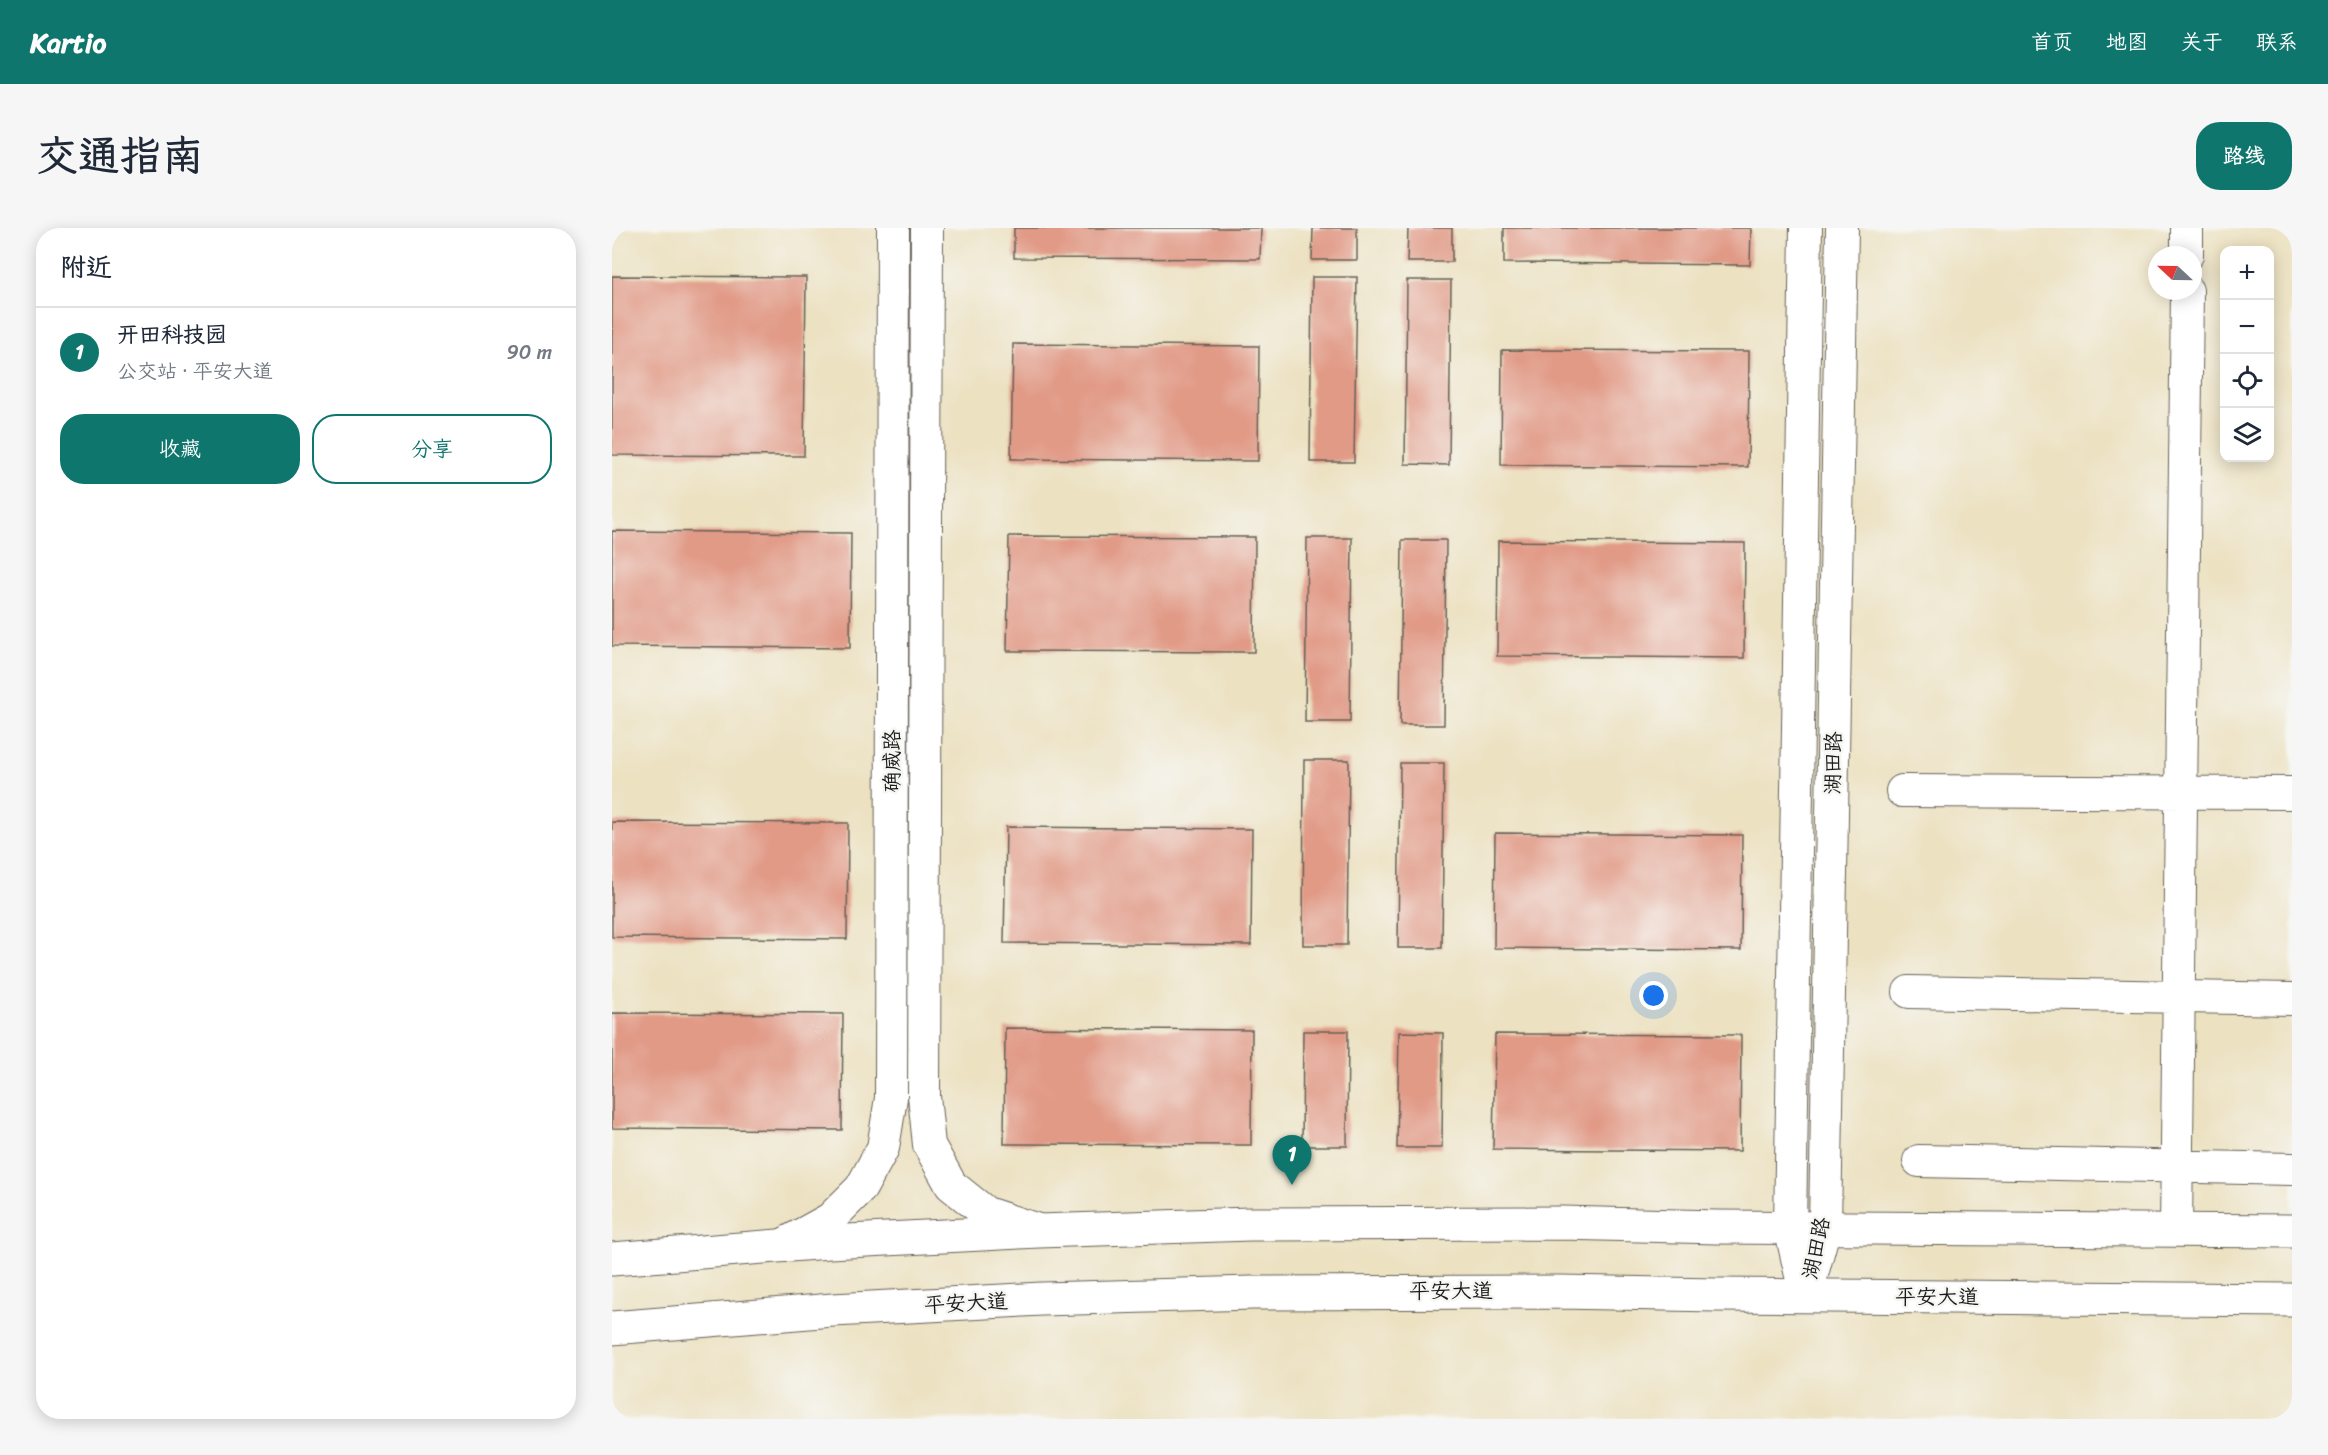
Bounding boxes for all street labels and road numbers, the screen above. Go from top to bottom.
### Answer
street label: 确威路 [873,730,911,793]
street label: 湖田路 [1813,731,1853,795]
street label: 湖田路 [1791,1213,1841,1283]
street label: 平安大道 [1409,1272,1493,1310]
street label: 平安大道 [1895,1278,1979,1316]
street label: 平安大道 [923,1282,1009,1324]

